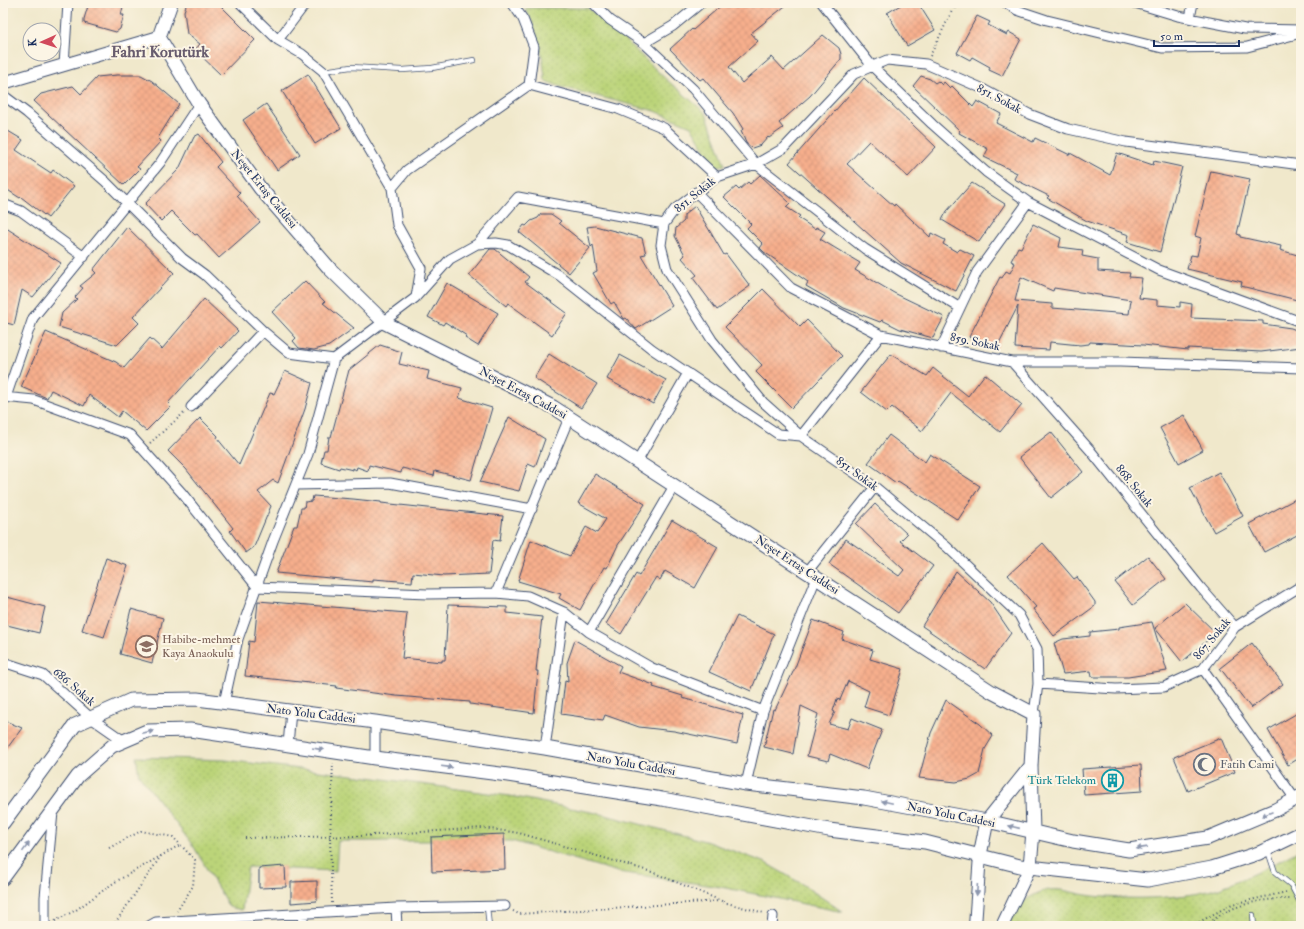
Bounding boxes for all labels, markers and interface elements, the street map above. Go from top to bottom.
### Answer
north arrow [22,22,62,62]
scale bar [1154,22,1239,48]
text: 50 m [1160,29,1184,44]
text: K [26,37,39,47]
district label: Fahri Korutürk [111,42,209,62]
street label: 851. Sokak [974,81,1024,117]
street label: Neşet Ertaş Caddesi [228,146,300,232]
street label: 851. Sokak [671,174,719,216]
street label: 859. Sokak [949,330,1002,354]
street label: Neşet Ertaş Caddesi [476,364,570,422]
street label: 851. Sokak [833,454,881,495]
street label: 868. Sokak [1112,462,1156,511]
street label: Neşet Ertaş Caddesi [752,532,842,598]
street label: 867. Sokak [1190,615,1234,663]
place label: Habibe-mehmet Kaya Anaokulu [162,632,241,661]
school or university icon: Habibe-mehmet Kaya Anaokulu [133,633,159,659]
street label: 686. Sokak [50,665,98,710]
street label: Nato Yolu Caddesi [265,701,357,727]
one-way arrow [142,728,154,734]
one-way arrow [312,747,324,753]
street label: Nato Yolu Caddesi [585,749,677,779]
mosque icon: Fatih Cami [1192,751,1218,777]
place label: Fatih Cami [1220,757,1274,772]
one-way arrow [441,764,453,770]
building icon: Türk Telekom [1099,767,1125,793]
place label: Türk Telekom [1027,773,1097,788]
one-way arrow [881,799,893,805]
street label: Nato Yolu Caddesi [905,799,997,831]
one-way arrow [1261,811,1272,817]
one-way arrow [1008,824,1021,830]
one-way arrow [22,841,30,852]
one-way arrow [1136,845,1148,851]
one-way arrow [974,884,981,896]

